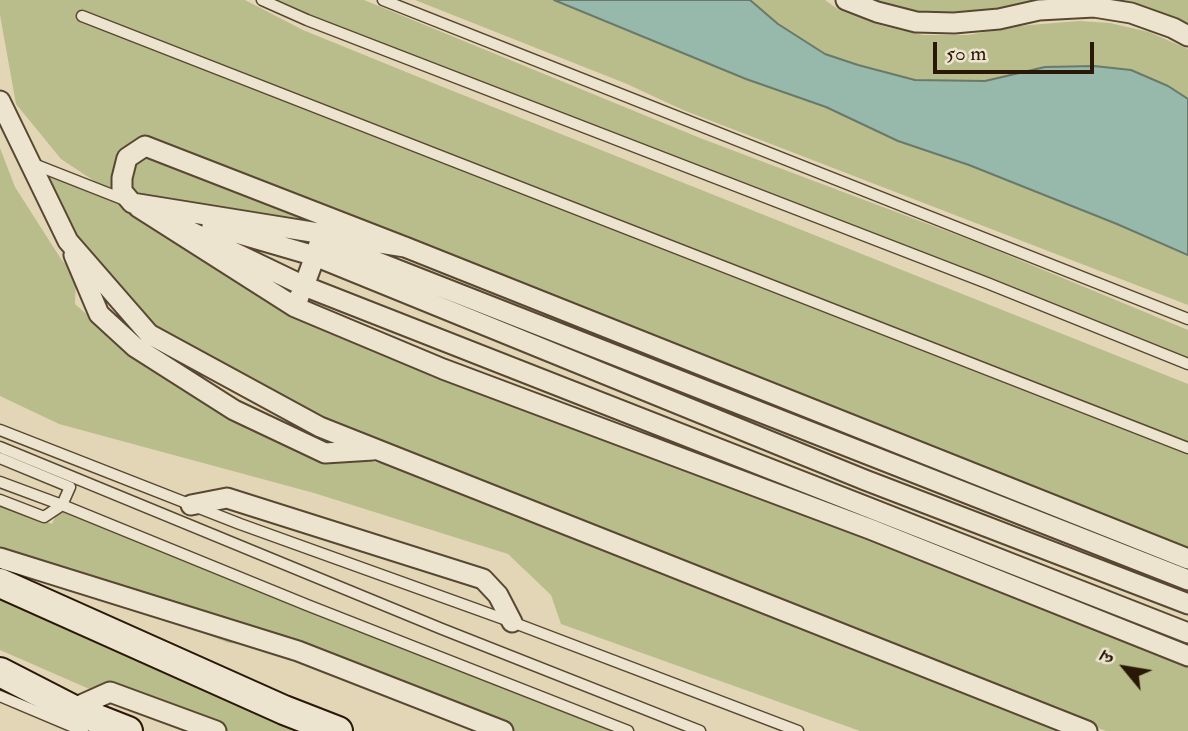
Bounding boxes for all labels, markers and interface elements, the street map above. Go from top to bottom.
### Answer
scale bar [936,28,1097,72]
text: 50 m [946,40,987,67]
north arrow [1090,633,1160,703]
text: उ [1094,647,1120,668]

